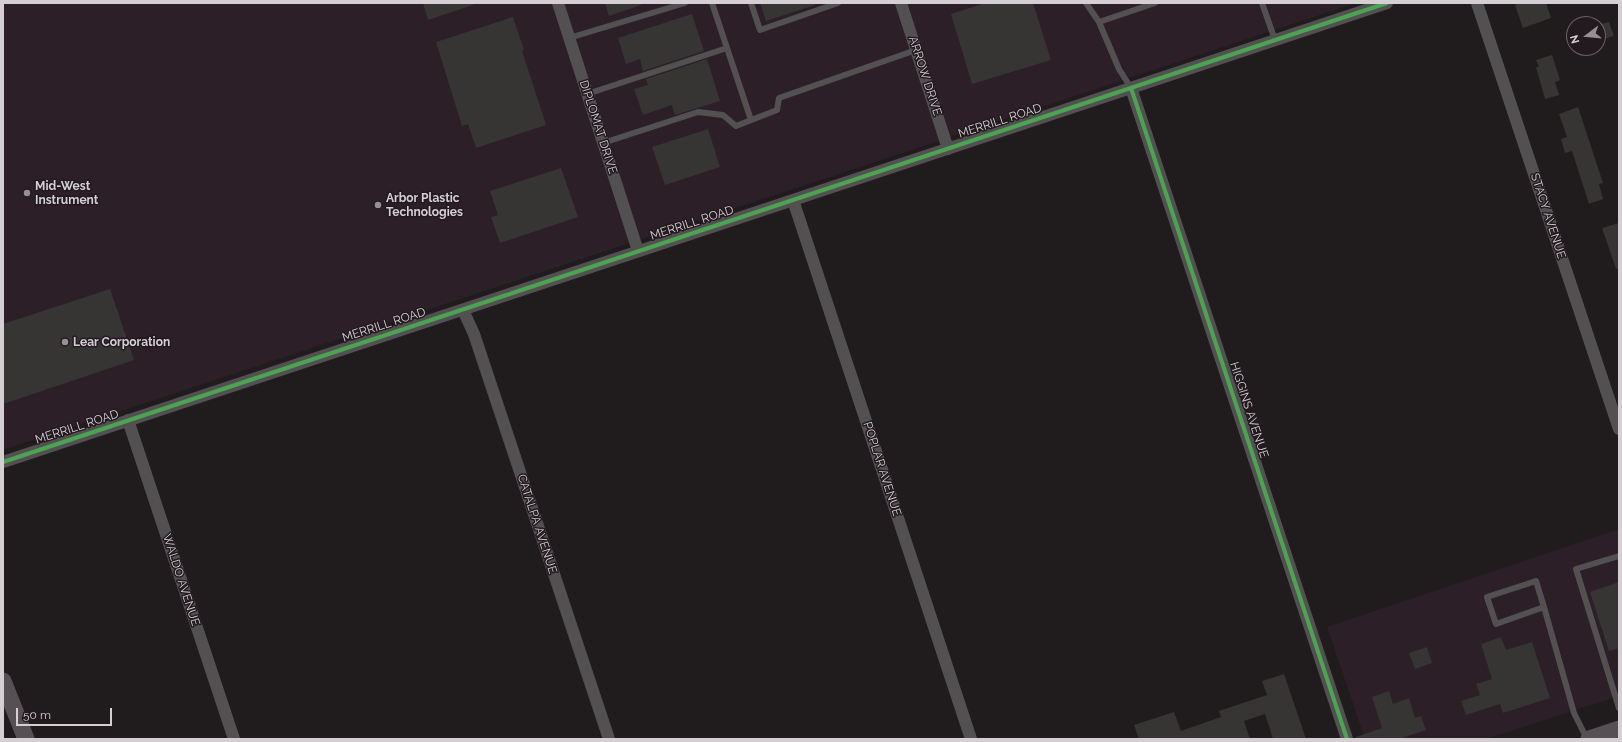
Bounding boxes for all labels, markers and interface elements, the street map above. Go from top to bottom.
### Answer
north arrow [1566,16,1606,56]
text: N [1568,33,1582,45]
street label: ARROW DRIVE [905,34,945,118]
street label: DIPLOMAT DRIVE [576,78,620,176]
street label: MERRILL ROAD [957,101,1043,141]
street label: STACY AVENUE [1527,171,1569,261]
place label: Mid-West Instrument [35,179,98,207]
marker: Mid-West Instrument [22,188,32,198]
place label: Arbor Plastic Technologies [386,191,463,219]
marker: Arbor Plastic Technologies [373,200,383,210]
street label: MERRILL ROAD [649,203,735,243]
street label: MERRILL ROAD [341,305,427,345]
place label: Lear Corporation [73,335,170,349]
marker: Lear Corporation [60,337,70,347]
street label: HIGGINS AVENUE [1227,360,1271,460]
street label: MERRILL ROAD [34,407,120,447]
street label: POPLAR AVENUE [860,420,904,518]
street label: CATALPA AVENUE [514,473,560,575]
street label: WALDO AVENUE [159,532,203,628]
scale bar [18,700,114,726]
text: 50 m [23,708,51,722]

